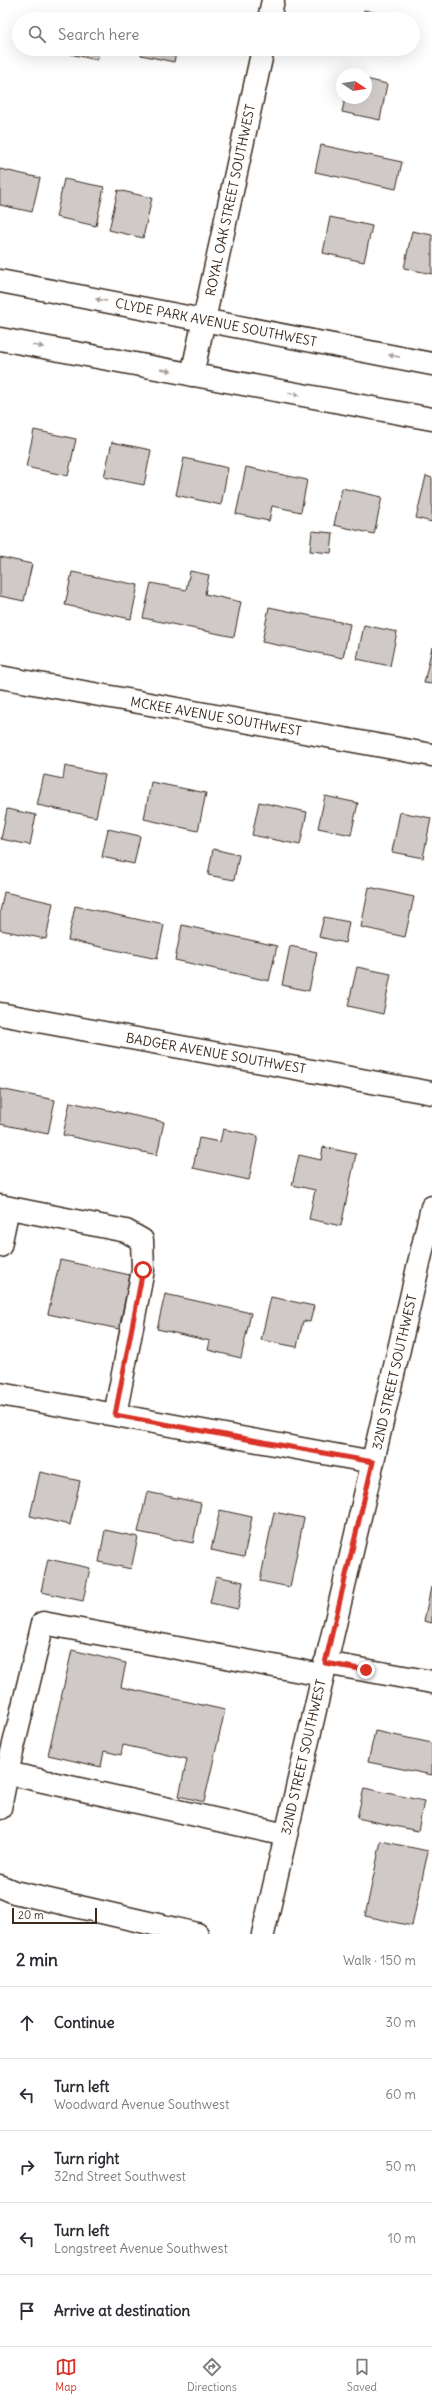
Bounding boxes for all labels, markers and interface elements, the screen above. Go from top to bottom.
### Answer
search box [12,12,420,56]
icon: search [26,23,48,45]
text: Search here [58,25,139,44]
north arrow [336,68,372,104]
street label: ROYAL OAK STREET SOUTHWEST [202,102,259,298]
street label: CLYDE PARK AVENUE SOUTHWEST [114,295,318,350]
one-way arrow [95,297,107,303]
one-way arrow [32,344,44,350]
one-way arrow [388,353,400,359]
one-way arrow [160,367,172,373]
one-way arrow [288,391,300,397]
street label: MCKEE AVENUE SOUTHWEST [129,693,303,740]
street label: BADGER AVENUE SOUTHWEST [125,1029,307,1078]
route start [134,1261,152,1279]
street label: 32ND STREET SOUTHWEST [368,1293,421,1451]
route end [357,1661,375,1679]
street label: 32ND STREET SOUTHWEST [277,1678,330,1836]
scale bar [12,1906,97,1925]
text: 20 m [18,1908,44,1922]
text: 2 min [16,1949,58,1971]
text: Walk · 150 m [343,1952,416,1969]
icon: ahead [16,2012,38,2034]
text: Continue [54,2013,115,2032]
text: 30 m [386,2014,416,2031]
text: Turn left [54,2077,109,2096]
icon: left [16,2084,38,2106]
text: 60 m [385,2086,416,2103]
text: Woodward Avenue Southwest [54,2096,229,2113]
text: Turn right [54,2149,119,2168]
icon: right [16,2156,38,2178]
text: 50 m [385,2158,416,2175]
text: 32nd Street Southwest [54,2168,186,2185]
text: Turn left [54,2221,109,2240]
icon: left [16,2228,38,2250]
text: 10 m [388,2230,416,2247]
text: Longstreet Avenue Southwest [54,2240,228,2257]
icon: arrive [16,2300,38,2322]
text: Arrive at destination [54,2301,190,2320]
tab: Map [55,2356,77,2394]
tab: Directions [187,2356,237,2394]
tab: Saved [347,2356,377,2394]

